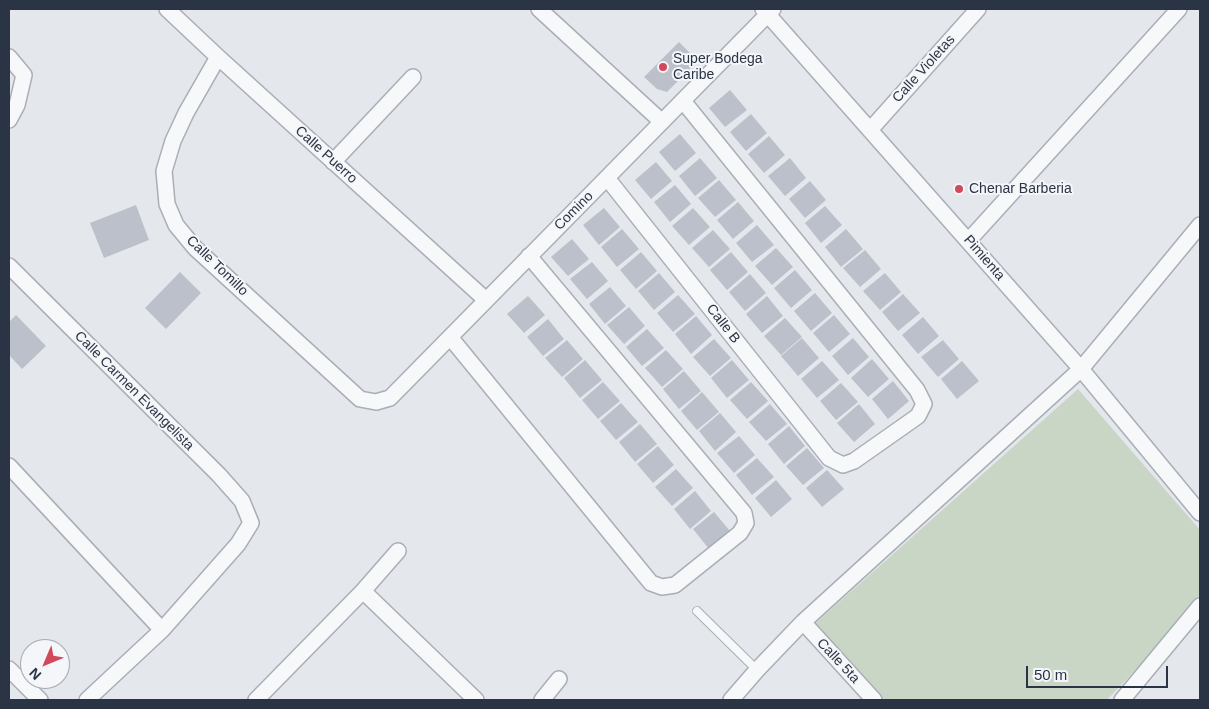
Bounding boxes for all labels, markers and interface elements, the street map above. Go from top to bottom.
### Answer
street label: Calle Violetas [889,32,959,106]
place label: Super Bodega Caribe [673,51,763,84]
marker: Super Bodega Caribe [657,61,669,73]
street label: Calle Puerro [291,123,361,187]
place label: Chenar Barberia [969,181,1072,197]
marker: Chenar Barberia [953,183,965,195]
street label: Comino [551,188,597,234]
street label: Calle Tomillo [183,232,251,300]
street label: Pimienta [960,232,1008,284]
street label: Calle B [702,301,744,347]
street label: Calle Carmen Evangelista [71,328,197,454]
street label: Calle 5ta [813,635,863,687]
north arrow [20,639,70,689]
scale bar [1029,656,1172,688]
text: N [26,665,44,683]
text: 50 m [1034,666,1067,683]

